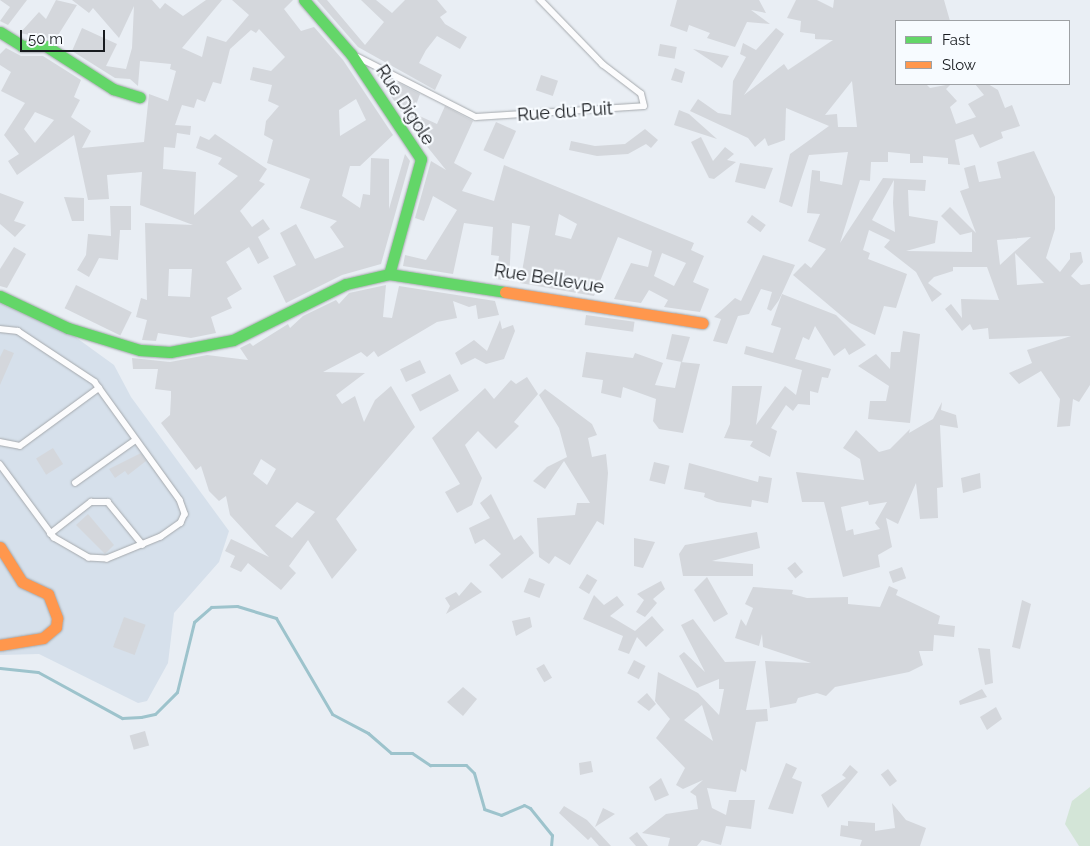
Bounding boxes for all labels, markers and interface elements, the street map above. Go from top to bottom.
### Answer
scale bar [22,20,108,52]
legend [895,20,1070,85]
text: 50 m [28,30,63,48]
text: Fast [942,31,970,49]
text: Slow [942,56,976,74]
street label: Rue Digole [371,61,439,149]
street label: Rue du Puit [516,98,614,126]
street label: Rue Bellevue [493,260,605,298]

